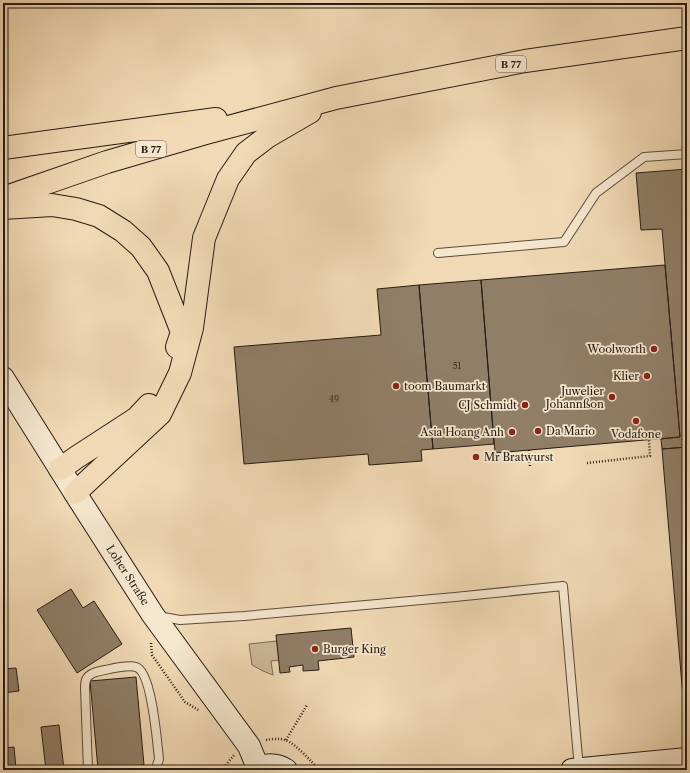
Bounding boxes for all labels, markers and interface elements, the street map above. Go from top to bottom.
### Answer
road number: B 77 [496,56,526,72]
road number: B 77 [136,141,166,157]
place label: Woolworth [586,342,646,356]
marker: Woolworth [649,344,659,354]
house number: 51 [453,360,462,371]
place label: Klier [613,369,639,383]
marker: Klier [642,371,652,381]
place label: toom Baumarkt [404,379,486,393]
marker: toom Baumarkt [391,381,401,391]
place label: Juwelier Johannßon [544,384,604,411]
marker: Juwelier Johannßon [607,392,617,402]
house number: 49 [329,393,339,404]
place label: CJ Schmidt [458,398,517,412]
marker: CJ Schmidt [520,400,530,410]
marker: Vodafone [631,416,641,426]
place label: Da Mario [546,424,595,438]
place label: Asia Hoang Anh [419,425,504,439]
marker: Da Mario [533,426,543,436]
marker: Asia Hoang Anh [507,427,517,437]
place label: Vodafone [610,427,661,441]
place label: Mr Bratwurst [484,450,554,464]
marker: Mr Bratwurst [471,452,481,462]
street label: Loher Straße [103,542,153,608]
place label: Burger King [323,642,386,656]
marker: Burger King [310,644,320,654]

